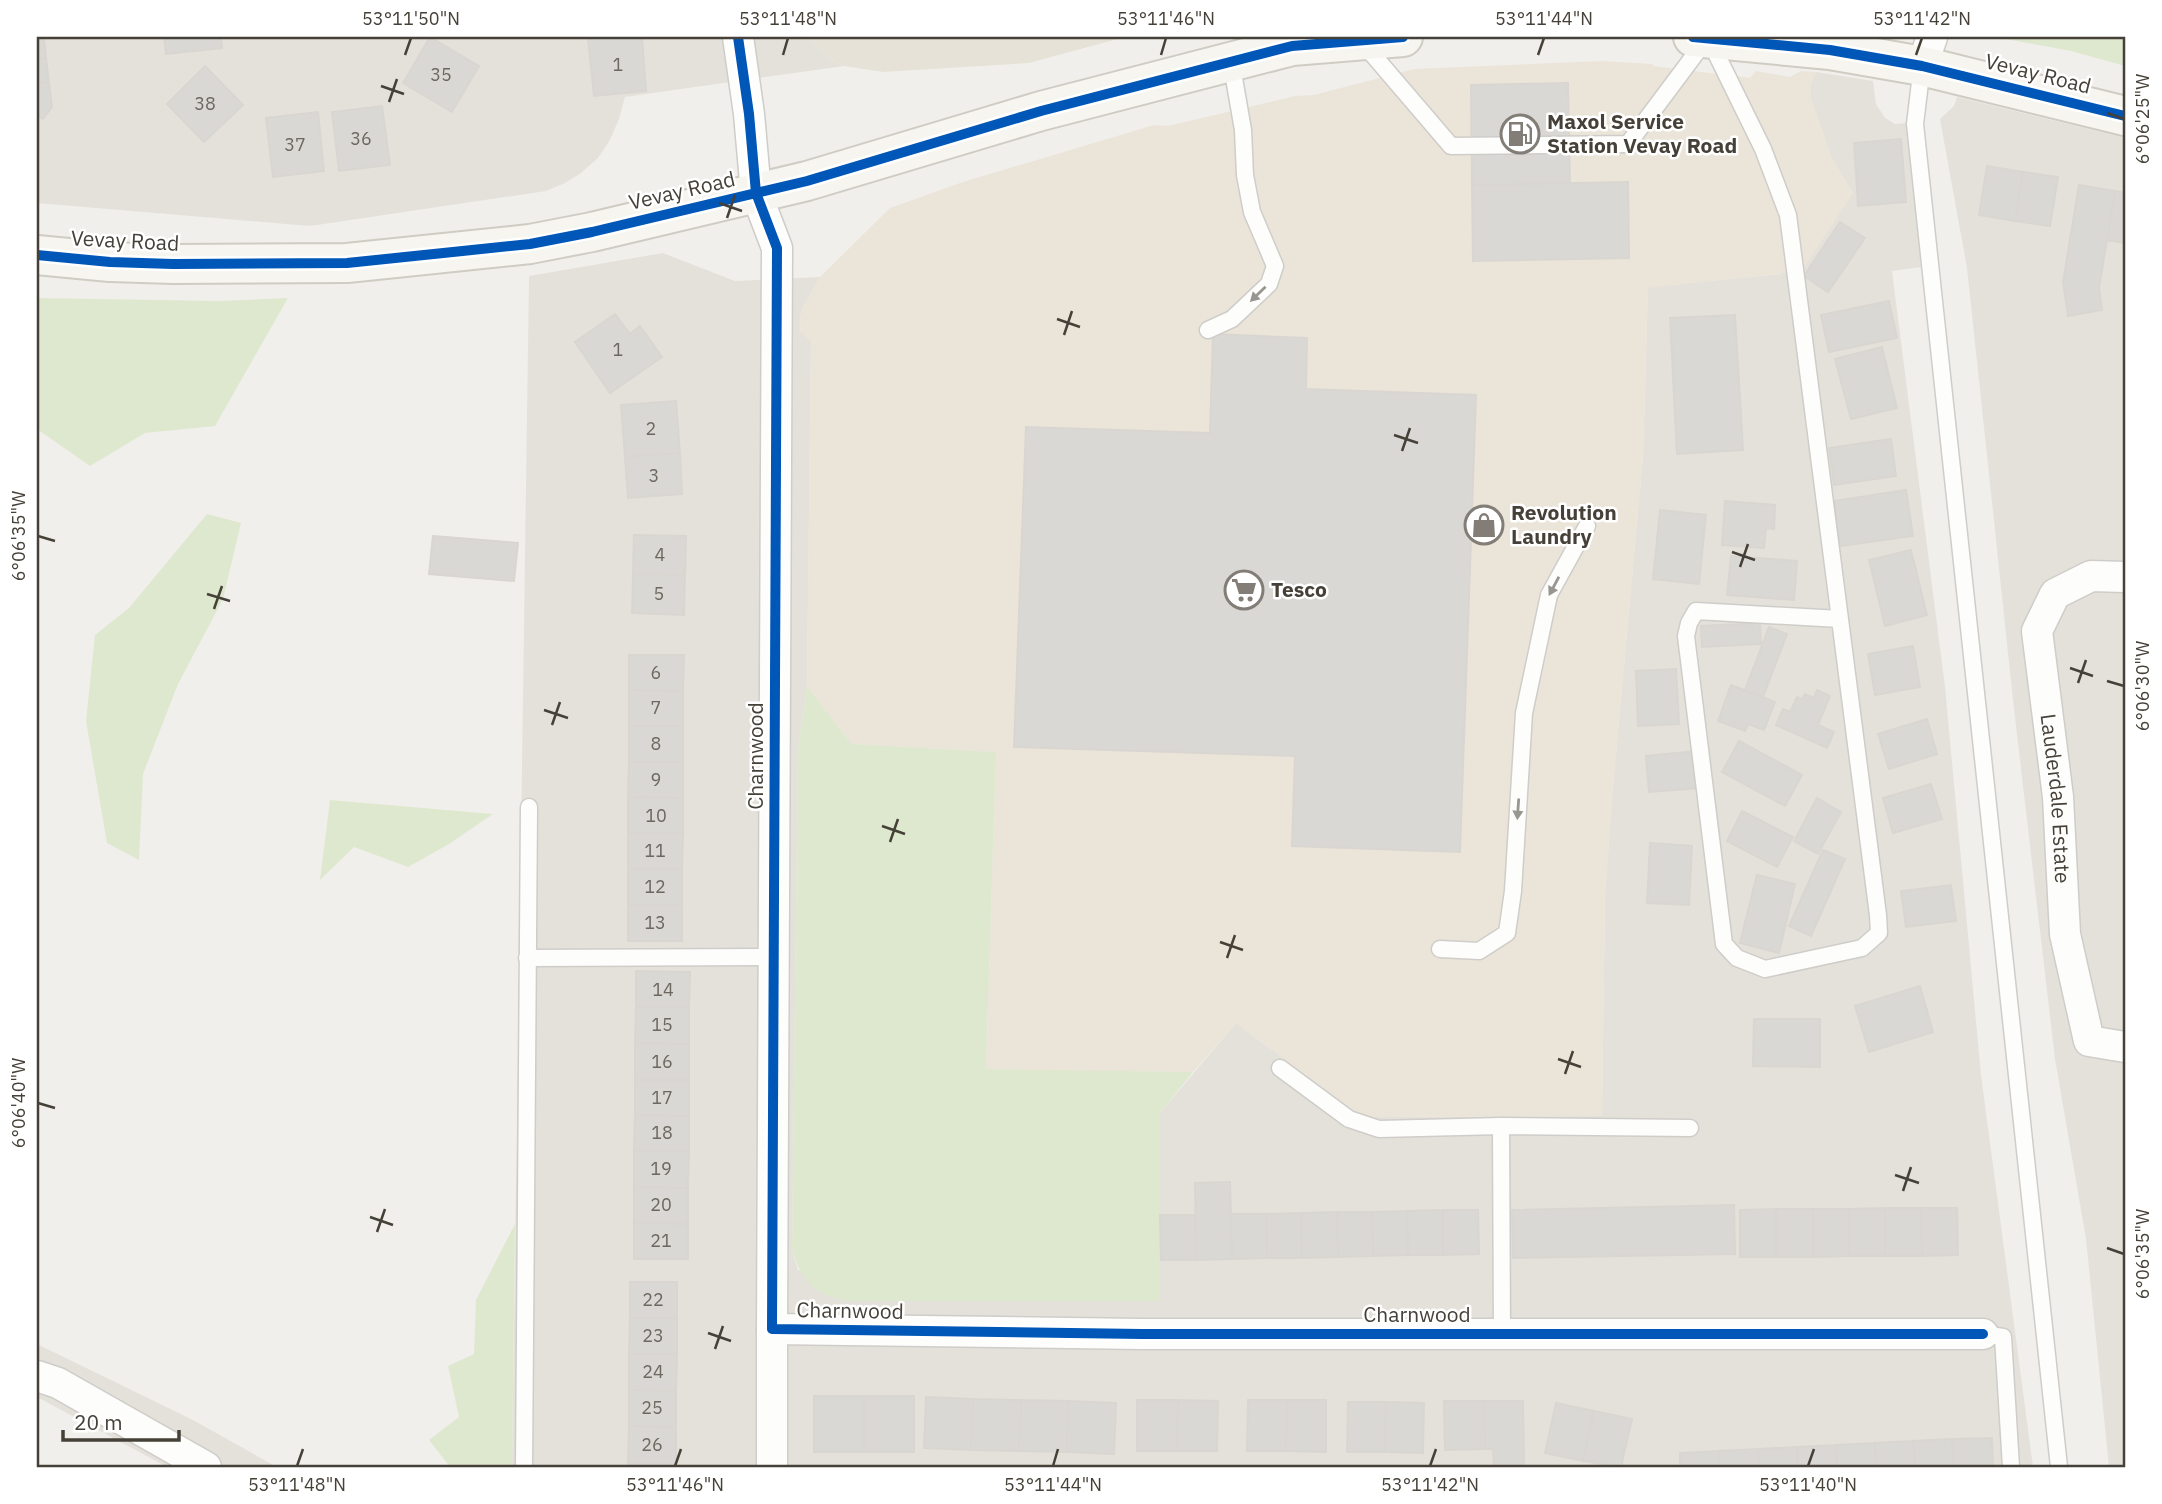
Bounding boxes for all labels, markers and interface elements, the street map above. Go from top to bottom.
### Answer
text: 53°11'50"N [362,7,460,30]
text: 53°11'48"N [739,7,837,30]
text: 53°11'46"N [1117,7,1215,30]
text: 53°11'44"N [1495,7,1593,30]
text: 53°11'42"N [1873,7,1971,30]
street label: Vevay Road [1982,46,2094,100]
house number: 1 [613,53,623,76]
house number: 35 [430,63,452,86]
text: 6°06'25"W [2131,74,2154,164]
house number: 38 [194,92,216,115]
place label: Maxol Service Station Vevay Road [1547,107,1737,159]
fuel station icon: Maxol Service Station Vevay Road [1499,113,1541,155]
house number: 36 [350,127,372,150]
house number: 37 [284,133,306,156]
street label: Vevay Road [626,164,738,216]
street label: Vevay Road [70,223,180,257]
one-way arrow [1250,286,1267,302]
house number: 1 [613,338,623,361]
house number: 2 [646,417,656,440]
house number: 3 [649,464,659,487]
text: 6°06'35"W [7,491,30,581]
place label: Revolution Laundry [1511,498,1617,550]
shop icon: Revolution Laundry [1463,504,1505,546]
house number: 4 [655,543,666,566]
supermarket icon: Tesco [1223,569,1265,611]
place label: Tesco [1271,575,1327,603]
one-way arrow [1548,576,1560,596]
house number: 5 [654,582,664,605]
text: 6°06'30"W [2131,641,2154,731]
house number: 6 [651,661,661,684]
house number: 7 [651,696,661,719]
street label: Charnwood [741,702,769,810]
street label: Lauderdale Estate [2035,712,2077,884]
house number: 8 [651,732,661,755]
house number: 9 [651,768,661,791]
one-way arrow [1512,798,1523,820]
house number: 10 [645,804,667,827]
house number: 11 [644,839,666,862]
house number: 12 [644,875,666,898]
house number: 13 [644,911,666,934]
house number: 14 [652,978,674,1001]
house number: 15 [651,1013,673,1036]
house number: 16 [651,1050,673,1073]
text: 6°06'40"W [7,1058,30,1148]
house number: 17 [651,1086,673,1109]
house number: 18 [651,1121,673,1144]
house number: 19 [650,1157,672,1180]
house number: 20 [650,1193,672,1216]
text: 6°06'35"W [2131,1209,2154,1299]
house number: 21 [650,1229,672,1252]
house number: 22 [642,1288,664,1311]
street label: Charnwood [796,1295,904,1325]
street label: Charnwood [1363,1300,1471,1328]
house number: 23 [642,1324,664,1347]
house number: 24 [642,1360,664,1383]
house number: 25 [641,1396,663,1419]
scale bar [63,1399,178,1443]
text: 20 m [74,1408,123,1436]
house number: 26 [641,1433,663,1456]
text: 53°11'48"N [248,1473,346,1496]
text: 53°11'46"N [626,1473,724,1496]
text: 53°11'44"N [1004,1473,1102,1496]
text: 53°11'42"N [1381,1473,1479,1496]
text: 53°11'40"N [1759,1473,1857,1496]

